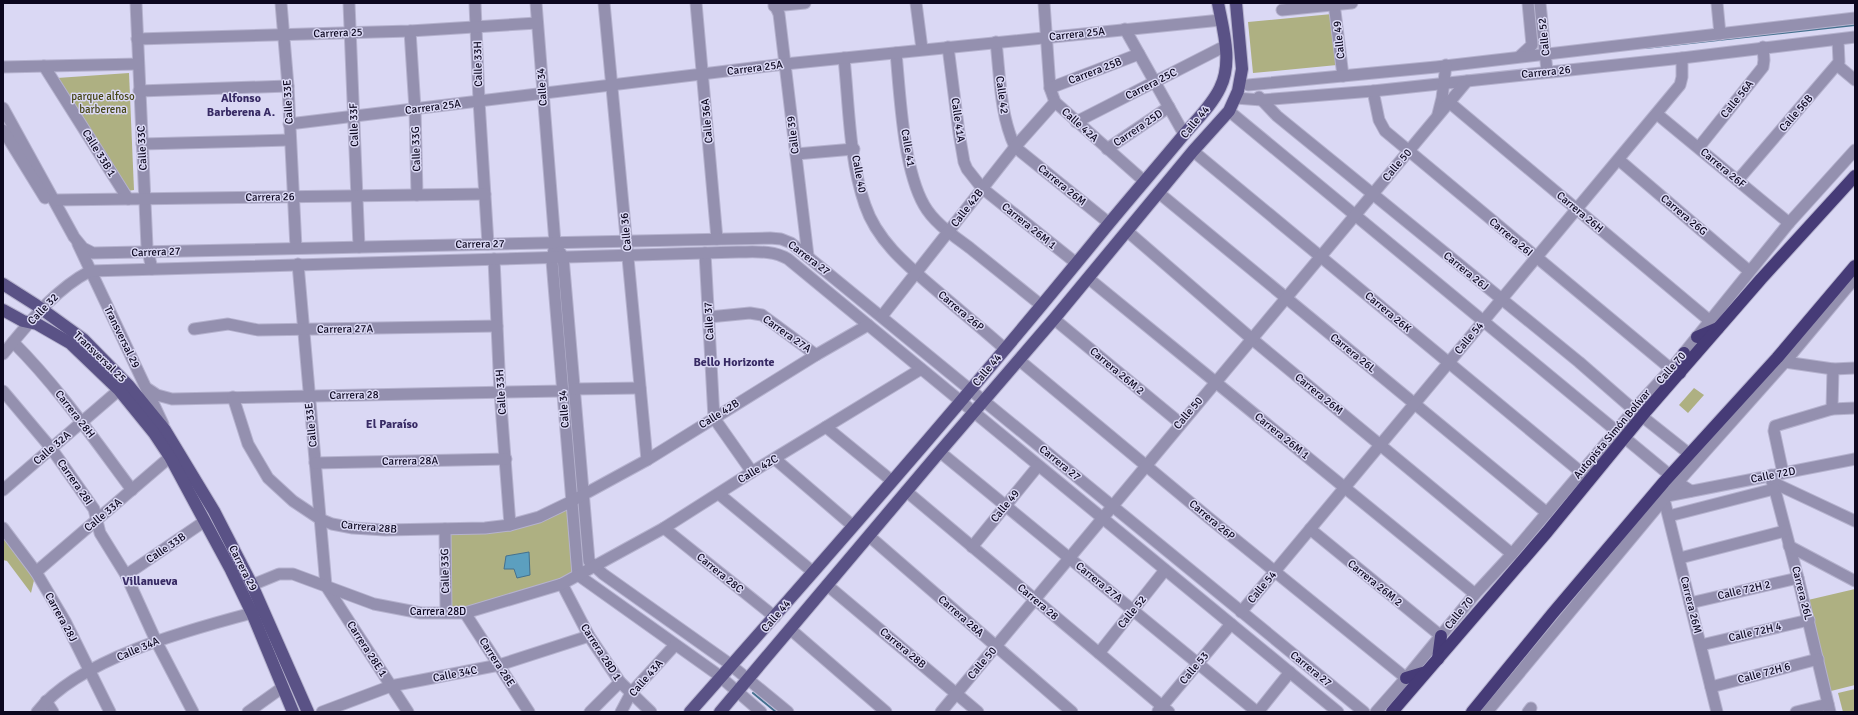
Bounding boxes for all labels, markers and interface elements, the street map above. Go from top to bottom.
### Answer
street label: Calle 52 [1536,17,1552,57]
street label: Calle 49 [1331,20,1347,60]
street label: Carrera 25A [1048,25,1106,43]
street label: Carrera 25 [313,26,363,40]
street label: Calle 33H [471,41,485,87]
street label: Carrera 25B [1067,55,1124,87]
street label: Carrera 25A [726,58,784,78]
street label: Carrera 26 [1521,63,1571,81]
street label: Carrera 25C [1123,65,1179,103]
street label: Calle 34 [534,67,550,107]
street label: Calle 42 [993,75,1011,115]
street label: Calle 56A [1718,77,1756,121]
street label: Calle 33E [280,79,296,125]
park label: parque alfoso barberena [71,90,135,116]
district label: Alfonso Barberena A. [207,91,275,120]
street label: Calle 56B [1776,92,1816,134]
street label: Carrera 25A [404,97,462,117]
street label: Calle 41A [948,97,968,143]
street label: Calle 36A [699,98,715,144]
street label: Calle 33F [347,103,361,147]
street label: Calle 44 [1178,103,1212,141]
street label: Calle 42A [1059,105,1101,145]
street label: Carrera 25D [1111,107,1165,149]
street label: Calle 39 [784,115,802,155]
street label: Calle 33C [134,125,150,171]
street label: Calle 33G [409,126,423,172]
street label: Calle 33B 1 [79,127,119,179]
street label: Calle 41 [898,128,918,168]
street label: Carrera 26F [1698,145,1748,191]
street label: Calle 50 [1380,146,1414,184]
street label: Calle 40 [849,154,869,194]
street label: Carrera 26M [1035,162,1089,208]
street label: Calle 42B [948,186,986,230]
street label: Carrera 26H [1554,189,1606,235]
street label: Carrera 26 [245,190,295,204]
street label: Carrera 26G [1658,192,1710,238]
street label: Carrera 26M 1 [999,200,1059,252]
street label: Calle 36 [618,212,634,252]
street label: Carrera 26I [1487,215,1535,259]
street label: Carrera 27 [455,237,505,251]
street label: Carrera 27 [785,238,833,278]
street label: Carrera 27 [131,245,181,259]
street label: Carrera 26J [1441,249,1491,293]
street label: Carrera 26P [936,288,986,334]
street label: Carrera 26K [1362,289,1414,335]
street label: Calle 32 [25,291,61,327]
street label: Calle 37 [702,302,716,340]
street label: Transversal 29 [101,304,143,370]
street label: Carrera 27A [760,313,814,356]
street label: Calle 54 [1452,319,1486,357]
street label: Carrera 27A [317,322,373,336]
street label: Transversal 25 [71,329,129,385]
street label: Carrera 26L [1328,331,1379,376]
street label: Carrera 26M 2 [1087,345,1147,397]
street label: Calle 70 [1654,349,1688,387]
street label: Calle 44 [970,351,1004,389]
district label: Bello Horizonte [693,355,775,370]
street label: Calle 33H [493,369,509,415]
street label: Carrera 26M [1292,371,1346,417]
street label: Autopista Simón Bolívar [1571,387,1653,481]
street label: Carrera 28H [52,388,98,440]
street label: Carrera 28 [329,388,379,402]
street label: Calle 34 [556,389,572,429]
street label: Calle 50 [1171,394,1205,432]
street label: Calle 42B [697,396,742,431]
street label: Calle 33E [302,402,320,448]
street label: Carrera 26M 1 [1252,410,1312,462]
district label: El Paraíso [366,417,418,432]
street label: Calle 32A [31,428,73,468]
street label: Carrera 27 [1037,442,1083,484]
street label: Calle 42C [735,452,781,486]
street label: Carrera 28A [382,454,438,468]
street label: Carrera 28I [55,457,95,507]
street label: Calle 72D [1750,464,1796,486]
street label: Calle 49 [988,487,1022,525]
street label: Calle 33A [82,495,125,534]
street label: Carrera 26P [1187,497,1237,543]
street label: Carrera 28B [341,518,398,536]
street label: Calle 33B [144,530,189,566]
street label: Carrera 29 [226,543,260,593]
street label: Calle 33G [438,548,452,594]
street label: Carrera 28C [694,550,746,596]
street label: Carrera 26M 2 [1345,557,1405,609]
street label: Carrera 27A [1073,559,1125,605]
street label: Carrera 26L [1789,565,1815,622]
street label: Calle 54 [1245,568,1279,606]
district label: Villanueva [122,574,178,589]
street label: Carrera 26M [1678,575,1704,635]
street label: Calle 72H 2 [1716,578,1772,602]
street label: Carrera 28 [1015,581,1061,623]
street label: Carrera 28J [42,590,80,644]
street label: Carrera 28A [936,593,987,639]
street label: Calle 52 [1115,593,1149,631]
street label: Calle 70 [1442,594,1476,632]
street label: Calle 44 [759,597,793,635]
street label: Carrera 28D [410,605,466,618]
street label: Carrera 28E 1 [344,619,390,679]
street label: Calle 72H 4 [1727,620,1783,644]
street label: Carrera 28D 1 [578,621,624,683]
street label: Carrera 28B [877,625,929,671]
street label: Calle 34A [115,634,161,664]
street label: Carrera 28E [476,635,518,689]
street label: Calle 50 [965,644,999,682]
street label: Carrera 27 [1288,648,1334,690]
street label: Calle 53 [1177,649,1211,687]
street label: Calle 43A [626,657,666,699]
street label: Calle 72H 6 [1736,660,1792,686]
street label: Calle 34C [432,663,479,685]

